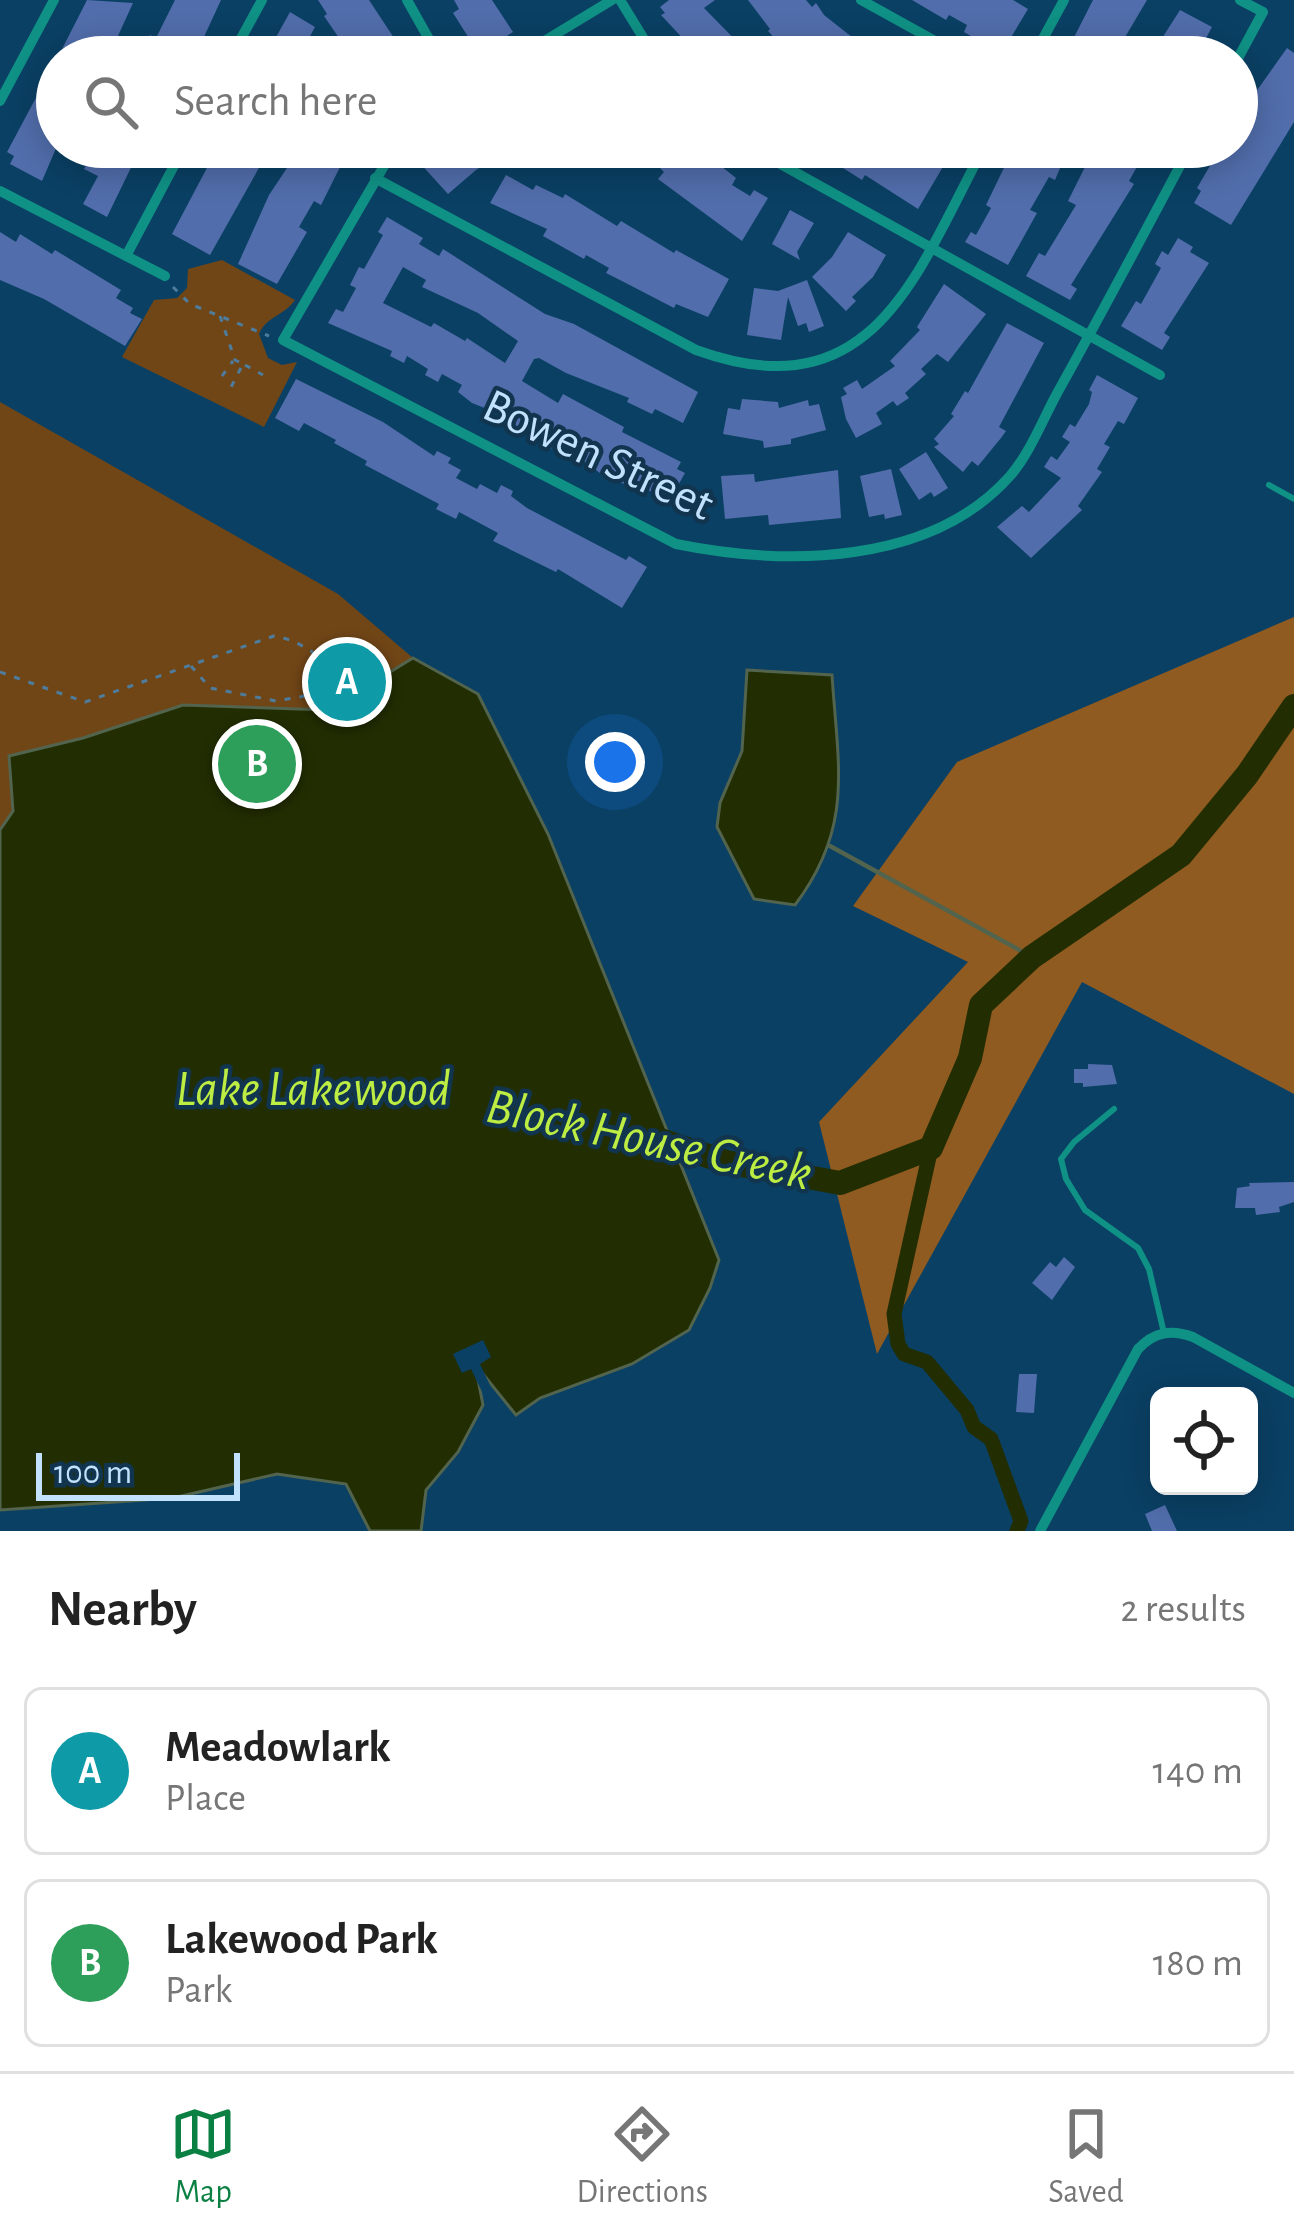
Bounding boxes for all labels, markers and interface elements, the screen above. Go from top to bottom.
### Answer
search box [36,36,1258,168]
icon: search [78,69,144,135]
text: Search here [174,79,377,124]
street label: Bowen Street [476,382,720,530]
pin: A [308,637,386,727]
pin: B [218,719,296,809]
your location [585,732,645,792]
water label: Lake Lakewood [175,1064,451,1115]
water label: Block House Creek [482,1081,816,1199]
map controls [1150,1387,1258,1495]
button: locate [1150,1387,1258,1495]
scale bar [36,1447,240,1500]
text: 100 m [54,1457,132,1490]
text: Nearby [48,1584,197,1635]
text: 2 results [1120,1590,1246,1629]
text: Meadowlark [165,1725,391,1770]
text: A [78,1752,102,1791]
text: 140 m [1153,1752,1243,1791]
text: Place [165,1779,246,1818]
text: Lakewood Park [165,1917,437,1962]
text: B [79,1944,101,1983]
text: 180 m [1153,1944,1243,1983]
text: Park [165,1971,232,2010]
tab: Map [170,2101,236,2213]
tab: Directions [576,2101,708,2213]
tab: Saved [1048,2101,1124,2213]

